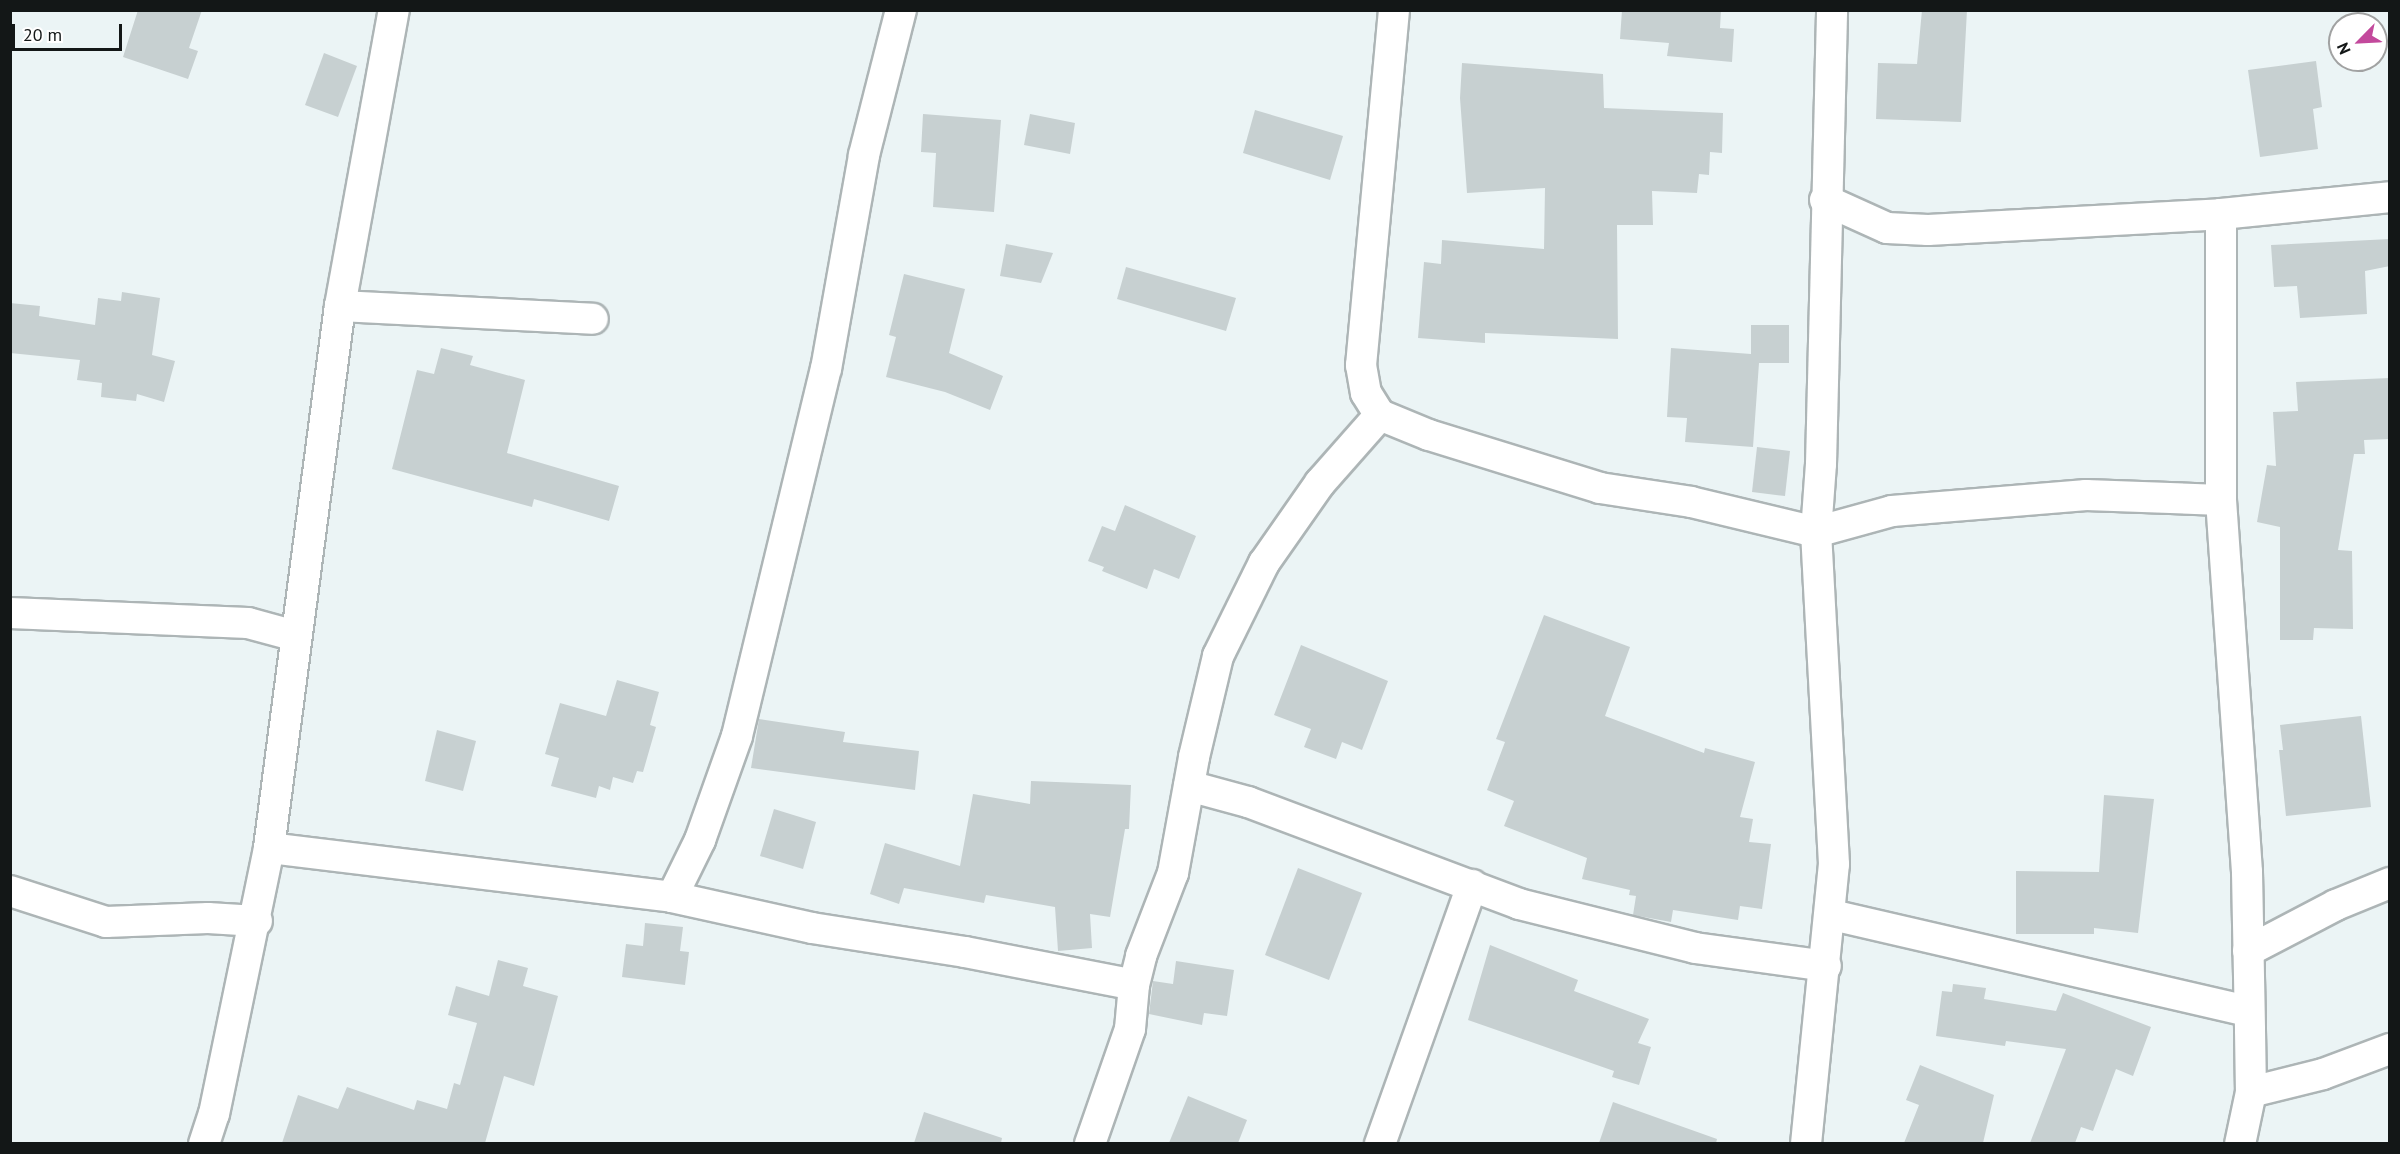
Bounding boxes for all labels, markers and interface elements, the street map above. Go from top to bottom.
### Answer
scale bar [15,12,124,50]
north arrow [2328,12,2388,72]
text: 20 m [23,23,62,46]
text: N [2332,40,2355,57]

